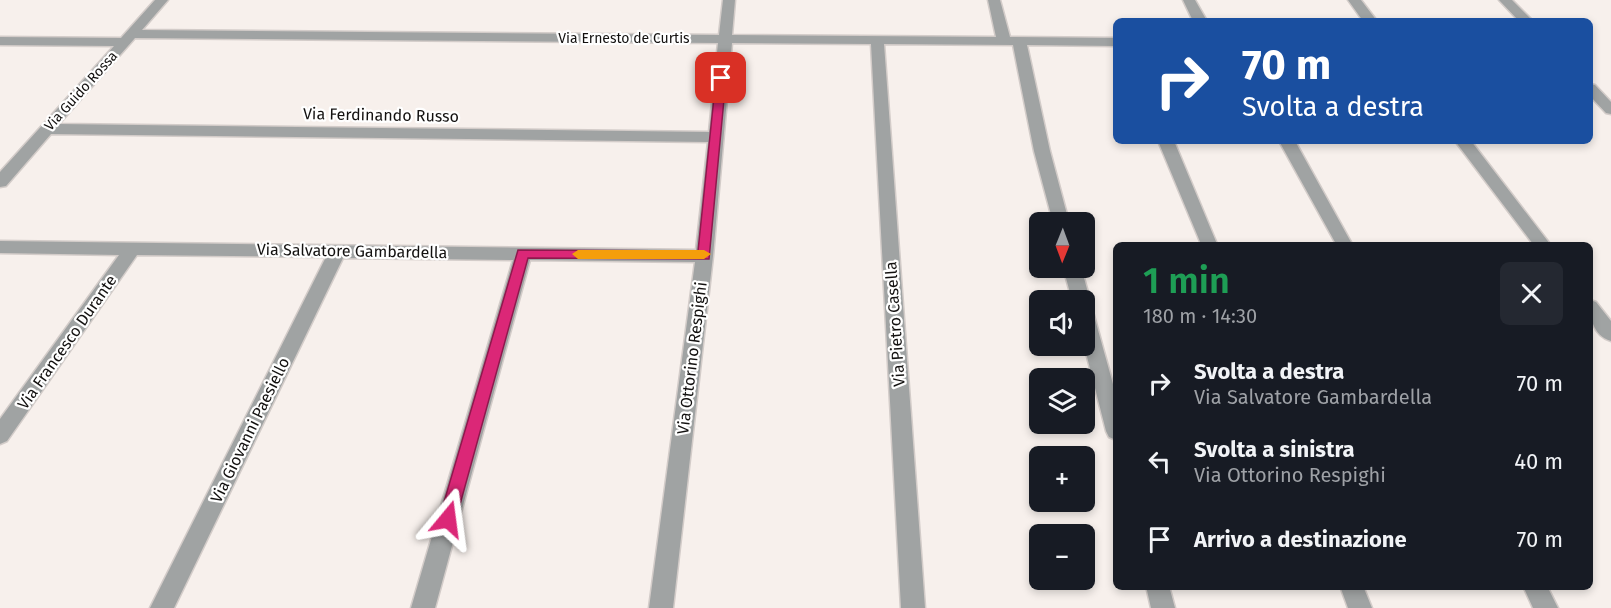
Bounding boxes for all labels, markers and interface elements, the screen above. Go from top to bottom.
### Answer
street label: Via Ernesto de Curtis [558,30,690,47]
text: 70 m [1242,40,1331,90]
icon: right [1143,42,1221,120]
street label: Via Guido Rossa [41,48,121,134]
pin [695,52,746,103]
icon: arrive [704,61,737,94]
text: Svolta a destra [1242,91,1424,123]
street label: Via Ferdinando Russo [303,104,459,126]
north arrow [1029,212,1095,278]
map controls [1029,212,1095,590]
street label: Via Salvatore Gambardella [257,240,447,262]
text: 1 min [1143,259,1230,303]
street label: Via Pietro Casella [881,261,909,387]
button: close [1500,262,1563,325]
street label: Via Francesco Durante [14,271,120,413]
street label: Via Ottorino Respighi [673,281,711,435]
button: sound [1029,290,1095,356]
text: 180 m · 14:30 [1143,304,1257,328]
street label: Via Giovanni Paesiello [207,354,293,506]
text: Svolta a destra [1194,358,1344,385]
icon: right [1143,367,1176,400]
button: layers [1029,368,1095,434]
text: 70 m [1517,370,1563,397]
text: Via Salvatore Gambardella [1194,385,1432,409]
text: Svolta a sinistra [1194,436,1355,463]
icon: left [1143,445,1176,478]
button: + [1029,446,1095,512]
text: 40 m [1514,448,1563,475]
text: Via Ottorino Respighi [1194,463,1386,487]
position arrow [416,487,480,551]
icon: arrive [1143,523,1176,556]
button: − [1029,524,1095,590]
text: Arrivo a destinazione [1194,526,1407,553]
text: 70 m [1517,526,1563,553]

